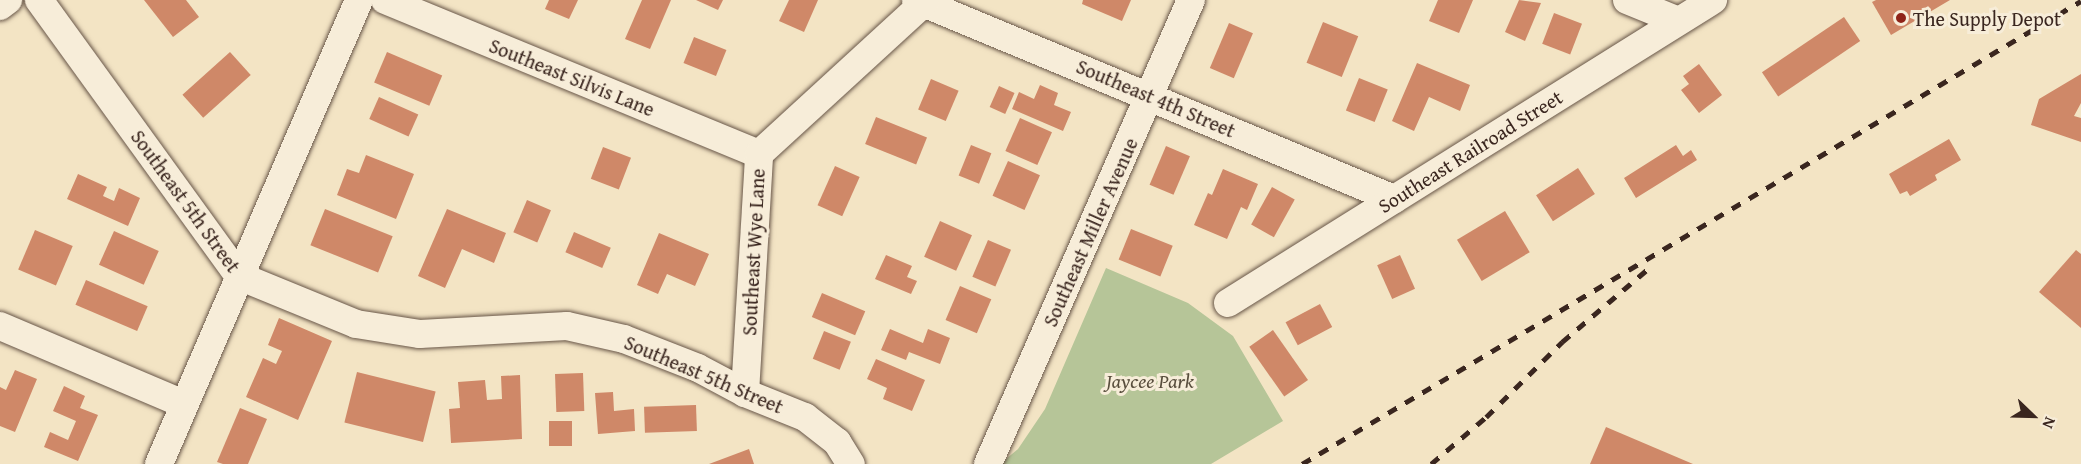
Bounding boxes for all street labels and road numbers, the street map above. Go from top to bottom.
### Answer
street label: Southeast Silvis Lane [486,33,658,121]
street label: Southeast 4th Street [1073,54,1239,142]
street label: Southeast Railroad Street [1373,84,1567,218]
street label: Southeast 5th Street [126,125,246,277]
street label: Southeast Miller Avenue [1038,134,1142,330]
street label: Southeast Wye Lane [737,168,769,336]
street label: Southeast 5th Street [621,330,787,418]

